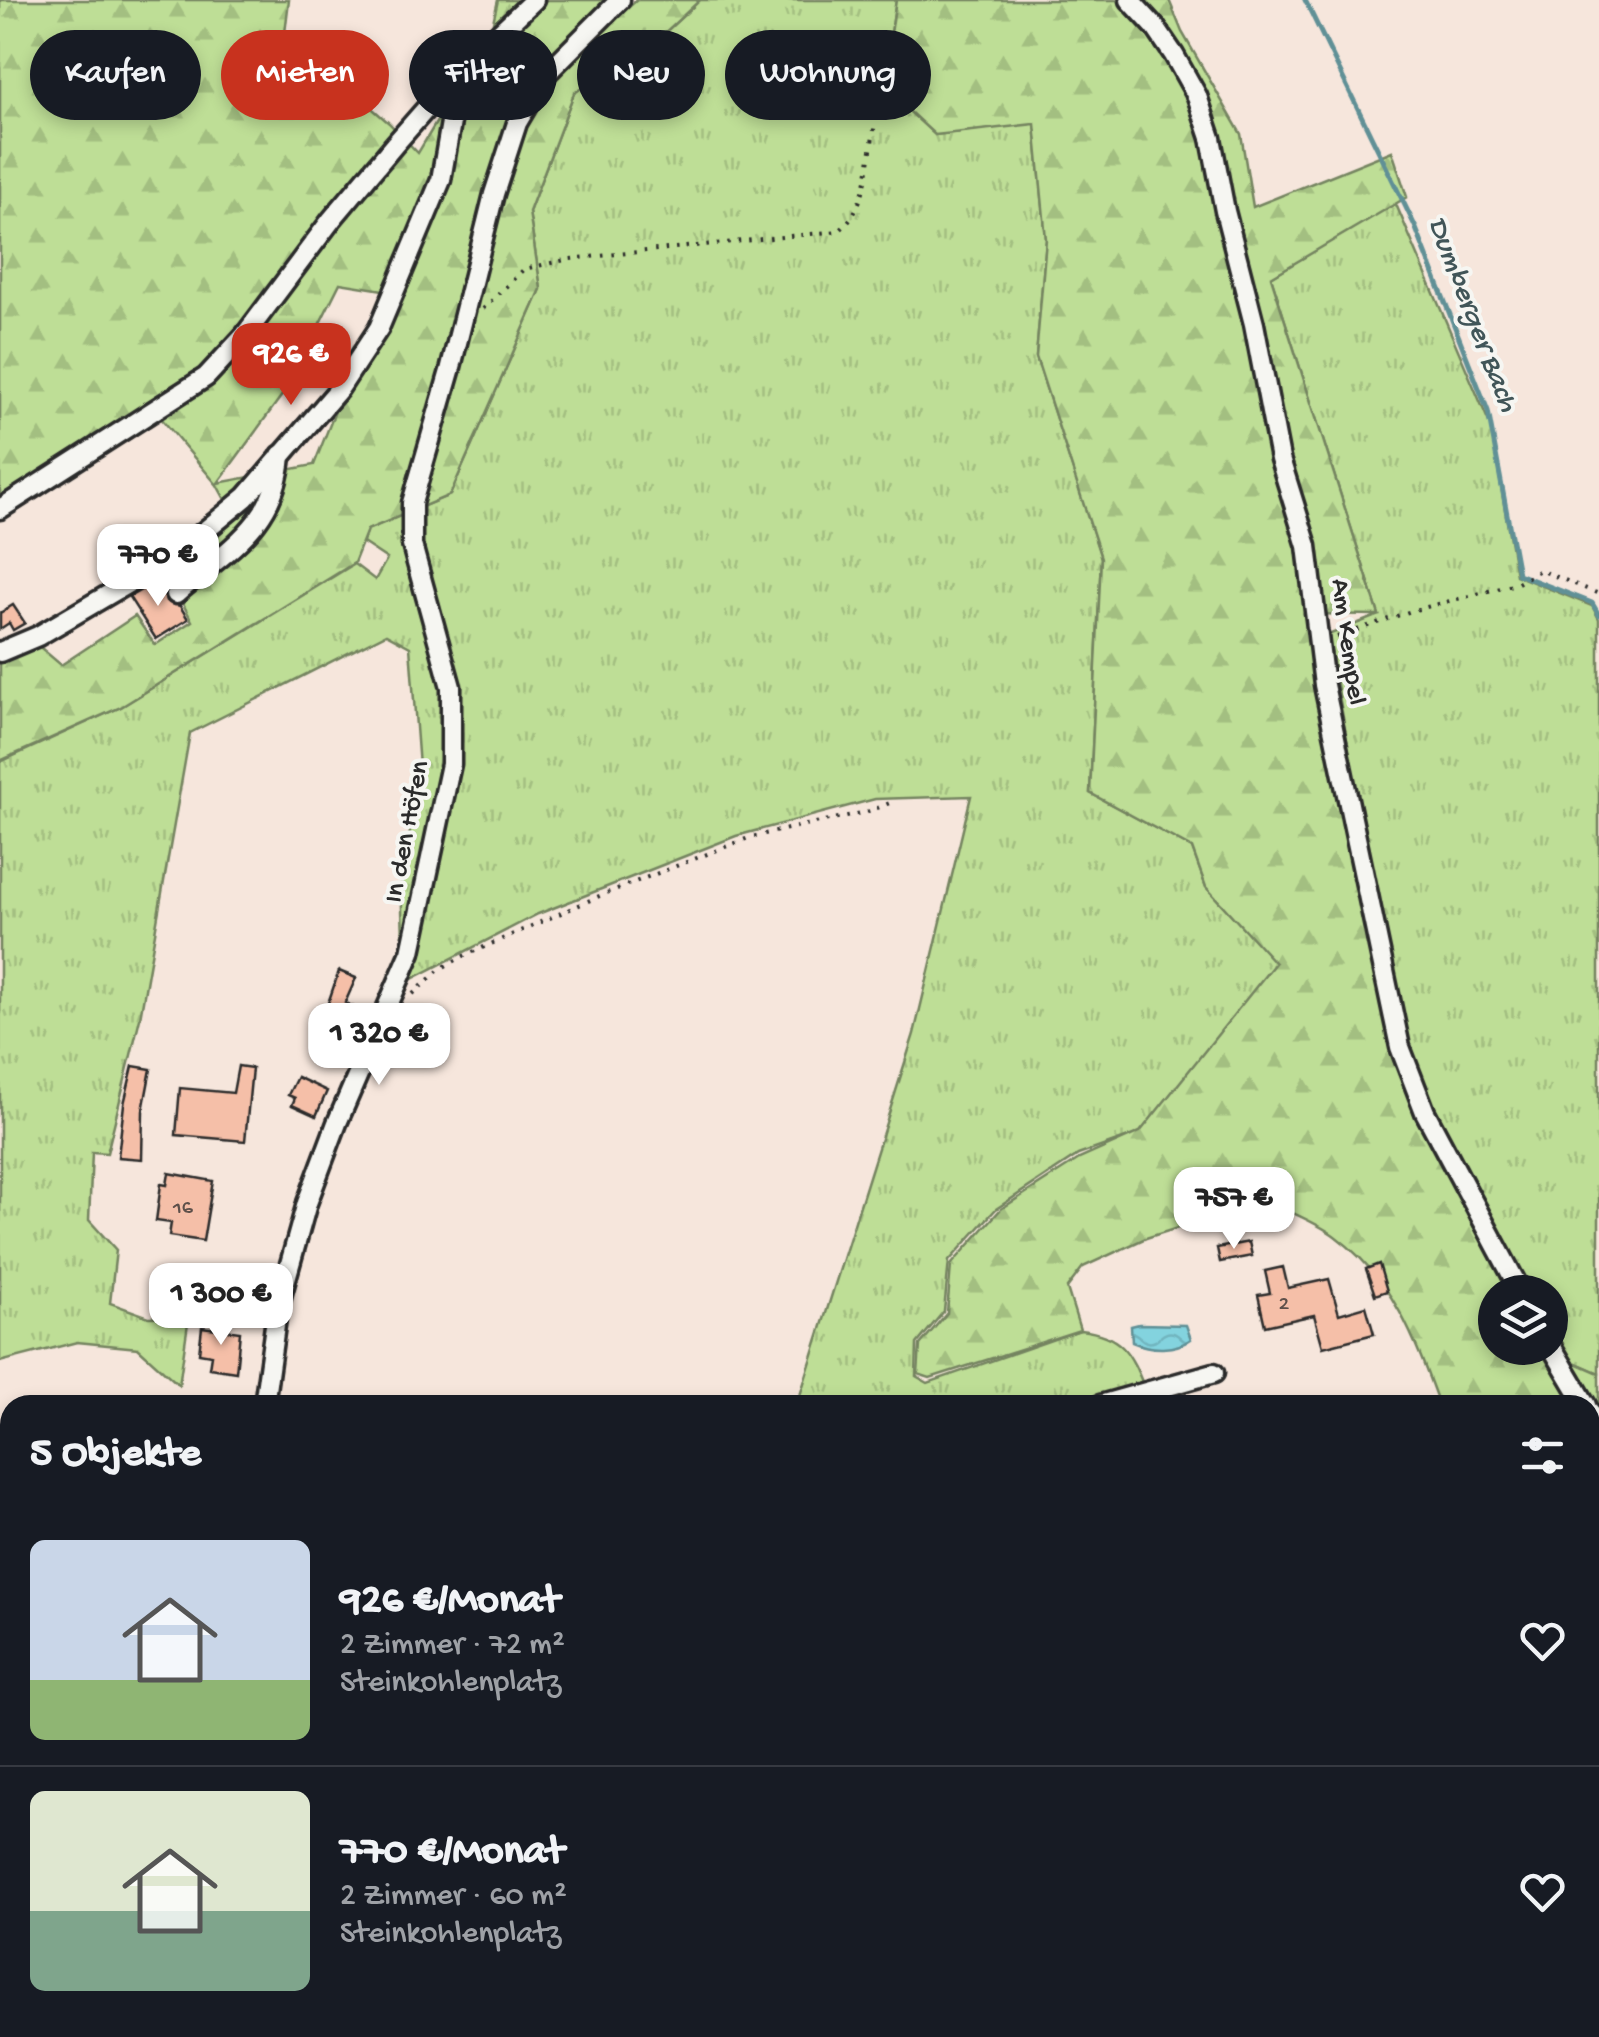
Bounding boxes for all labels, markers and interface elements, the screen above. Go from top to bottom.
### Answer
chip: Kaufen [30,30,201,120]
chip: Mieten [221,30,389,120]
chip: Filter [409,30,557,120]
chip: Neu [577,30,705,120]
chip: Wohnung [725,30,931,120]
water label: Dumberger Bach [1418,213,1524,418]
pin: 926 € [221,323,361,408]
text: 926 € [254,336,328,374]
pin: 770 € [88,524,228,609]
text: 770 € [119,537,197,575]
street label: Am Kempel [1322,577,1372,707]
street label: In den Höfen [378,757,438,906]
pin: 1 320 € [287,1003,471,1088]
text: 1 320 € [330,1016,428,1054]
pin: 757 € [1164,1167,1304,1252]
text: 757 € [1196,1180,1272,1218]
house number: 16 [172,1196,194,1222]
pin: 1 300 € [129,1263,313,1348]
map controls [1478,1275,1568,1365]
button: layers [1478,1275,1568,1365]
text: 1 300 € [171,1276,271,1314]
house number: 2 [1279,1292,1290,1318]
icon: filters [1515,1428,1570,1483]
text: 5 Objekte [30,1431,201,1480]
text: 926 €/Monat [340,1578,559,1627]
icon: home [110,1580,230,1700]
icon: heart [1515,1613,1570,1668]
text: 2 Zimmer · 72 m² [340,1627,565,1665]
text: Steinkohlenplatz [340,1665,561,1703]
text: 770 €/Monat [340,1829,564,1878]
icon: home [110,1831,230,1951]
icon: heart [1515,1864,1570,1919]
text: 2 Zimmer · 60 m² [340,1878,567,1916]
text: Steinkohlenplatz [340,1916,561,1954]

